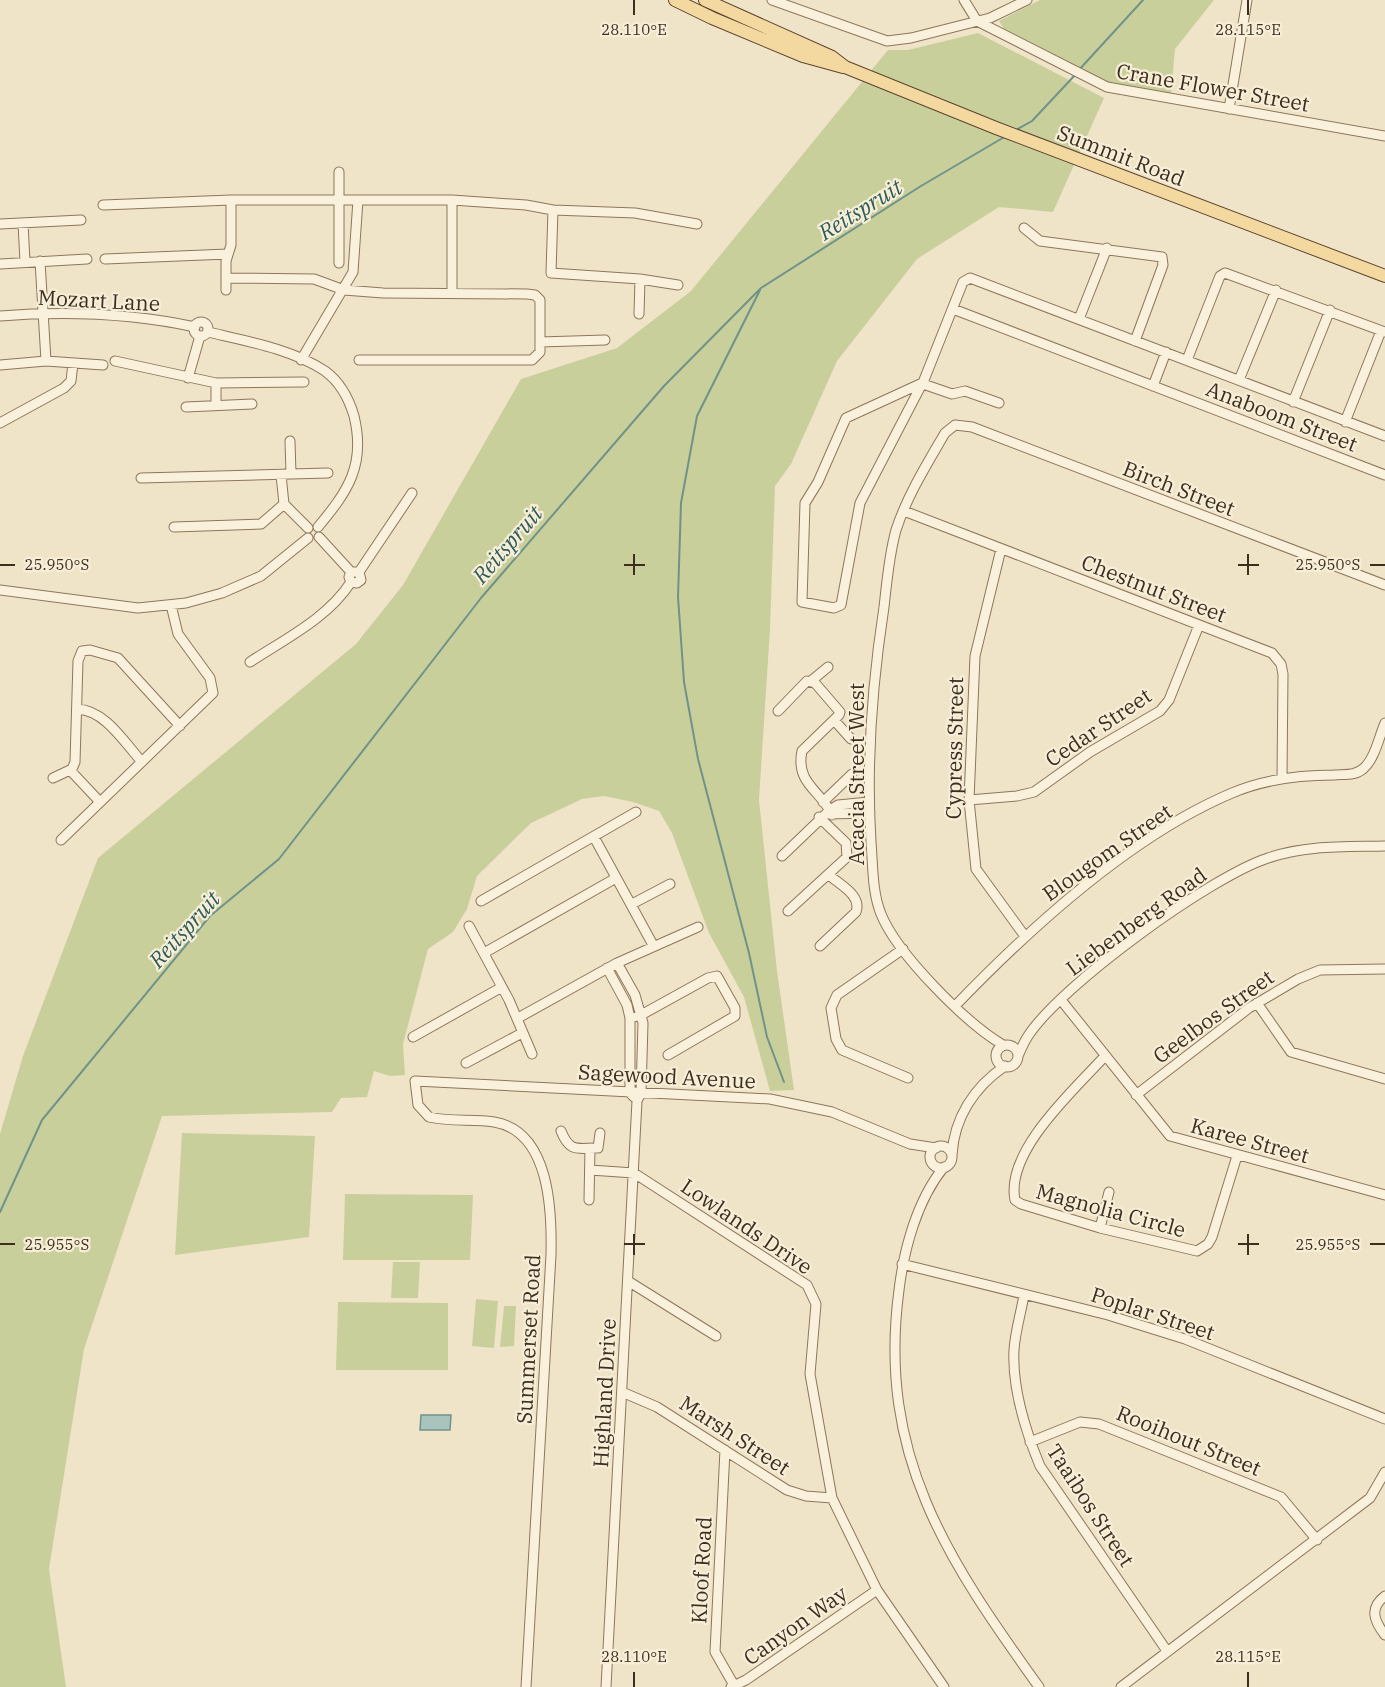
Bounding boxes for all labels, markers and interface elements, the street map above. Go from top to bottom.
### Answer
text: 28.110°E [601,20,667,39]
text: 28.115°E [1215,20,1281,39]
street label: Crane Flower Street [1114,56,1312,118]
street label: Summit Road [1053,118,1189,192]
water label: Reitspruit [812,171,908,247]
street label: Mozart Lane [37,283,161,317]
street label: Anaboom Street [1202,374,1362,458]
street label: Birch Street [1119,454,1239,522]
water label: Reitspruit [465,498,549,590]
street label: Chestnut Street [1077,547,1231,629]
text: 25.950°S [25,555,89,574]
text: 25.950°S [1296,555,1360,574]
street label: Cypress Street [939,677,969,819]
street label: Cedar Street [1039,681,1157,773]
street label: Acacia Street West [842,683,870,865]
street label: Blougom Street [1037,797,1177,907]
street label: Liebenberg Road [1060,860,1212,982]
water label: Reitspruit [141,884,227,974]
street label: Geelbos Street [1147,963,1279,1069]
street label: Sagewood Avenue [577,1057,757,1095]
street label: Karee Street [1188,1111,1312,1169]
street label: Lowlands Drive [676,1172,818,1280]
street label: Magnolia Circle [1033,1177,1189,1243]
text: 25.955°S [25,1235,89,1254]
text: 25.955°S [1296,1235,1360,1254]
street label: Summerset Road [510,1253,546,1425]
street label: Poplar Street [1088,1280,1218,1346]
street label: Highland Drive [586,1318,622,1468]
street label: Marsh Street [674,1389,796,1481]
street label: Rooihout Street [1113,1398,1265,1482]
street label: Taaibos Street [1041,1438,1141,1572]
street label: Kloof Road [684,1516,718,1624]
street label: Canyon Way [738,1578,853,1671]
text: 28.110°E [601,1647,667,1666]
text: 28.115°E [1215,1647,1281,1666]

